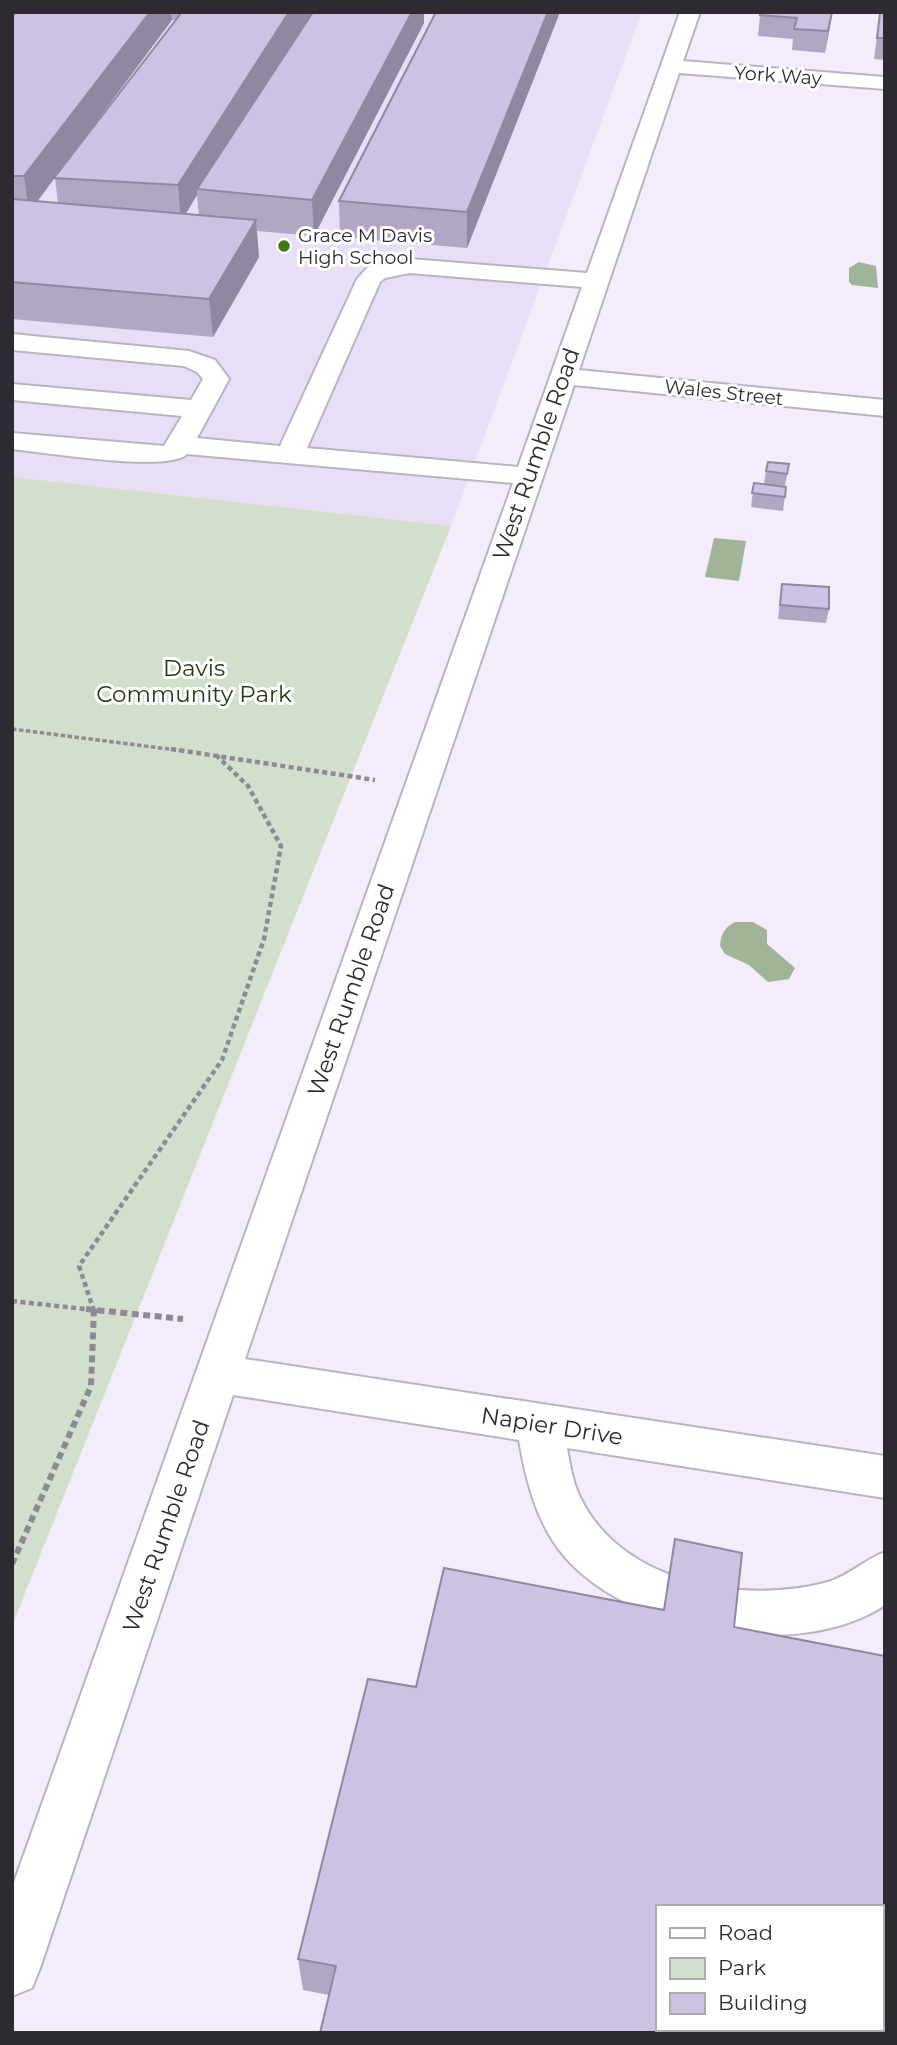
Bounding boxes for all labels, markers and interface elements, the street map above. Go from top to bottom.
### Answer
street label: York Way [733,61,823,90]
place label: Grace M Davis High School [298,224,432,269]
marker: Grace M Davis High School [276,238,292,254]
street label: West Rumble Road [486,344,586,564]
street label: Wales Street [663,375,785,410]
park label: Davis Community Park [96,654,292,708]
street label: West Rumble Road [301,880,401,1100]
street label: Napier Drive [479,1401,625,1451]
street label: West Rumble Road [116,1416,216,1636]
legend [656,1905,883,2031]
text: Road [718,1920,773,1945]
text: Park [718,1955,766,1980]
text: Building [718,1990,808,2015]

